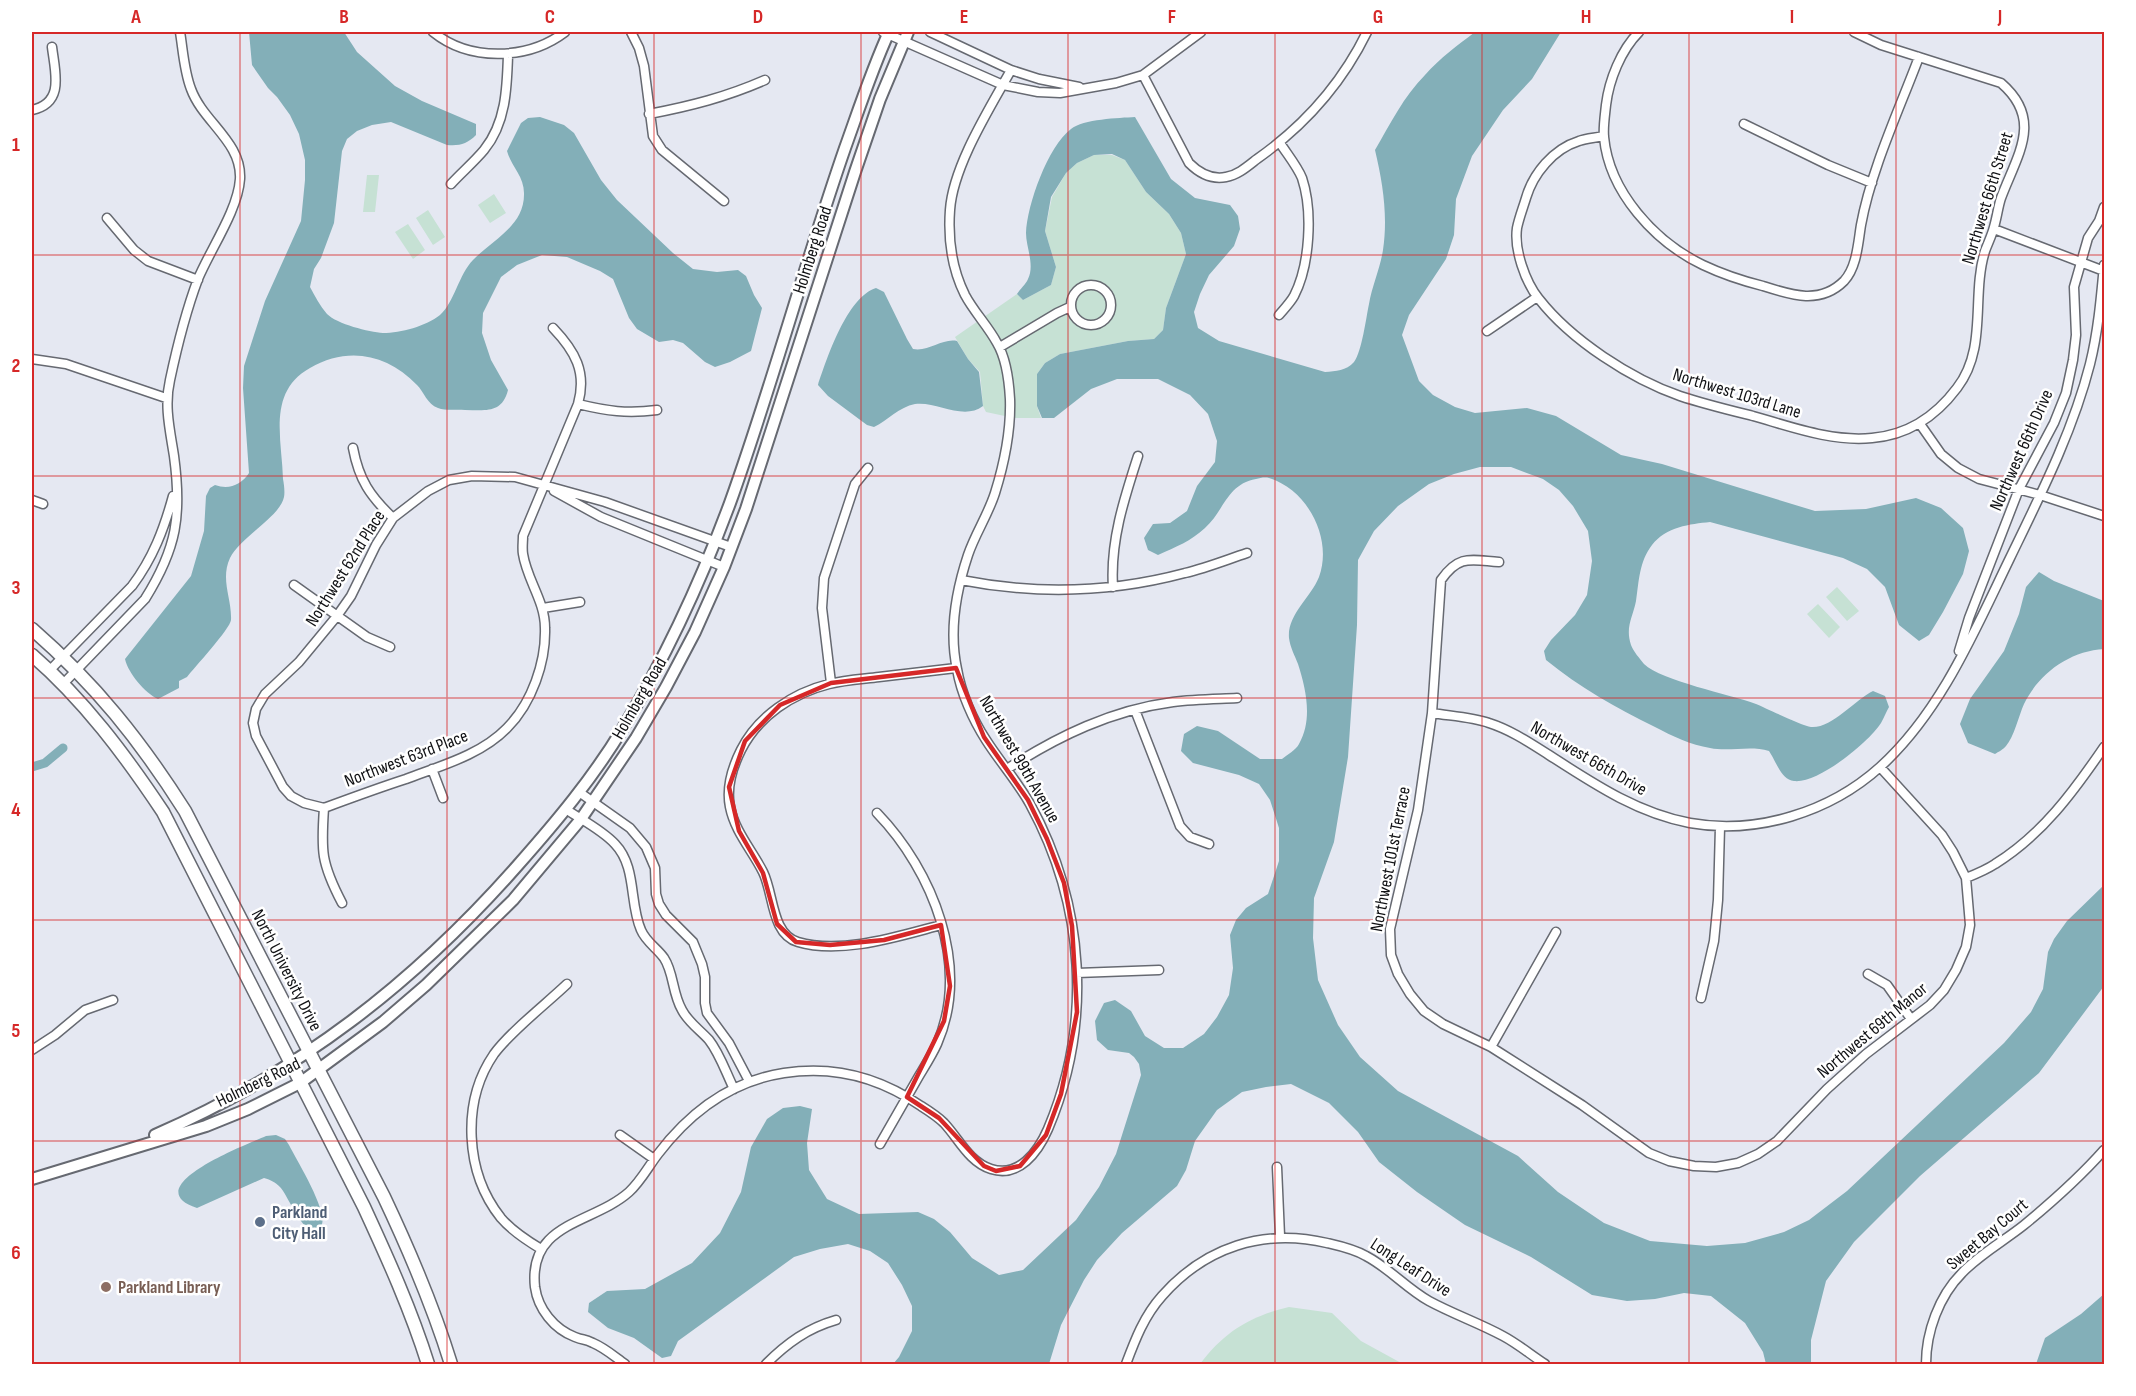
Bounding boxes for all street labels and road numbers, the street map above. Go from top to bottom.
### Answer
street label: Northwest 66th Street [1957,129,2018,267]
street label: Holmberg Road [788,204,837,297]
street label: Northwest 103rd Lane [1670,364,1803,423]
street label: Northwest 66th Drive [1985,386,2058,514]
street label: Northwest 62nd Place [301,506,390,630]
street label: Holmberg Road [608,654,671,743]
street label: Northwest 99th Avenue [975,692,1065,827]
street label: Northwest 66th Drive [1527,717,1651,800]
street label: Northwest 63rd Place [342,725,471,792]
street label: Northwest 101st Terrace [1366,785,1415,933]
street label: North University Drive [247,906,326,1035]
street label: Northwest 69th Manor [1813,978,1932,1083]
street label: Holmberg Road [213,1053,304,1112]
street label: Sweet Bay Court [1942,1194,2033,1274]
street label: Long Leaf Drive [1367,1234,1455,1301]

